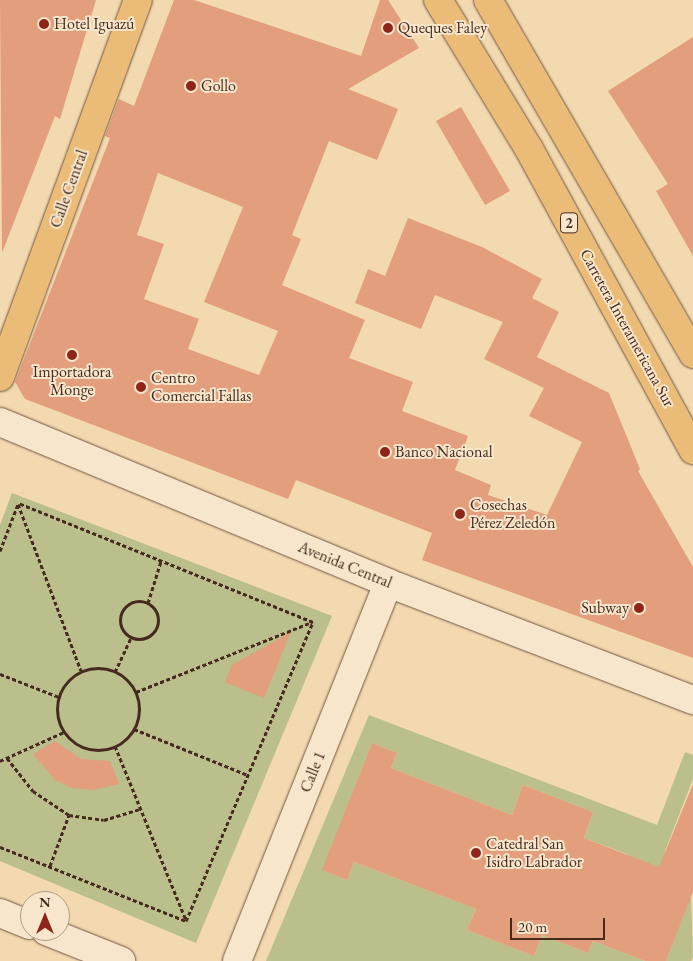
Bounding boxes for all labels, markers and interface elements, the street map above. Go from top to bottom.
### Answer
place label: Hotel Iguazú [54,14,135,34]
marker: Hotel Iguazú [38,18,50,30]
place label: Queques Faley [398,18,487,38]
marker: Queques Faley [382,22,394,34]
place label: Gollo [201,76,236,96]
marker: Gollo [185,80,197,92]
street label: Calle Central [46,147,92,231]
road number: 2 [559,210,579,236]
street label: Carretera Interamericana Sur [576,246,678,410]
marker: Importadora Monge [66,349,78,361]
place label: Importadora Monge [33,362,111,400]
place label: Centro Comercial Fallas [151,368,251,406]
marker: Centro Comercial Fallas [135,381,147,393]
place label: Banco Nacional [395,442,493,462]
marker: Banco Nacional [379,446,391,458]
place label: Cosechas Pérez Zeledón [470,495,555,533]
marker: Cosechas Pérez Zeledón [454,508,466,520]
street label: Avenida Central [295,537,395,593]
place label: Subway [581,598,629,618]
marker: Subway [633,602,645,614]
street label: Calle 1 [296,749,330,795]
place label: Catedral San Isidro Labrador [486,834,582,872]
marker: Catedral San Isidro Labrador [470,847,482,859]
north arrow [20,891,70,941]
text: N [39,893,51,911]
scale bar [513,908,608,940]
text: 20 m [518,917,547,936]

